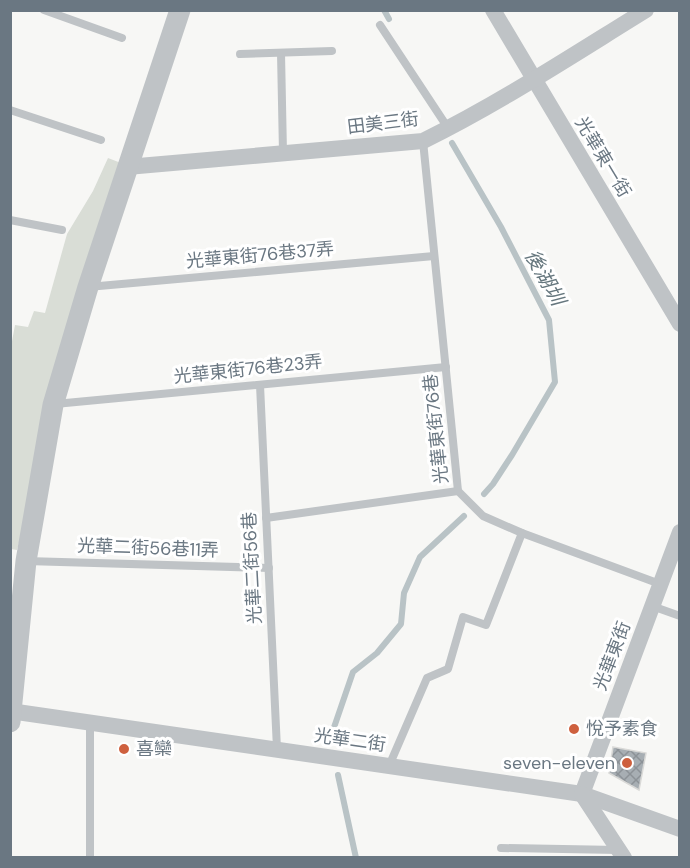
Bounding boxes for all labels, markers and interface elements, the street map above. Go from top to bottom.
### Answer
street label: 田美三街 [346,107,420,139]
street label: 光華東一街 [570,112,636,202]
street label: 光華東街76巷37弄 [185,237,335,273]
water label: 後湖圳 [519,244,572,312]
street label: 光華東街76巷23弄 [172,349,324,389]
street label: 光華東街76巷 [418,373,454,485]
street label: 光華二街56巷 [237,511,267,625]
street label: 光華二街56巷11弄 [77,534,219,562]
street label: 光華東街 [588,618,636,694]
place label: 悅予素食 [586,717,658,741]
marker: 悅予素食 [567,722,581,736]
street label: 光華二街 [313,723,387,757]
place label: 喜欒 [136,737,172,761]
marker: 喜欒 [117,742,131,756]
place label: seven-eleven [503,751,615,775]
marker: seven-eleven [620,756,634,770]

